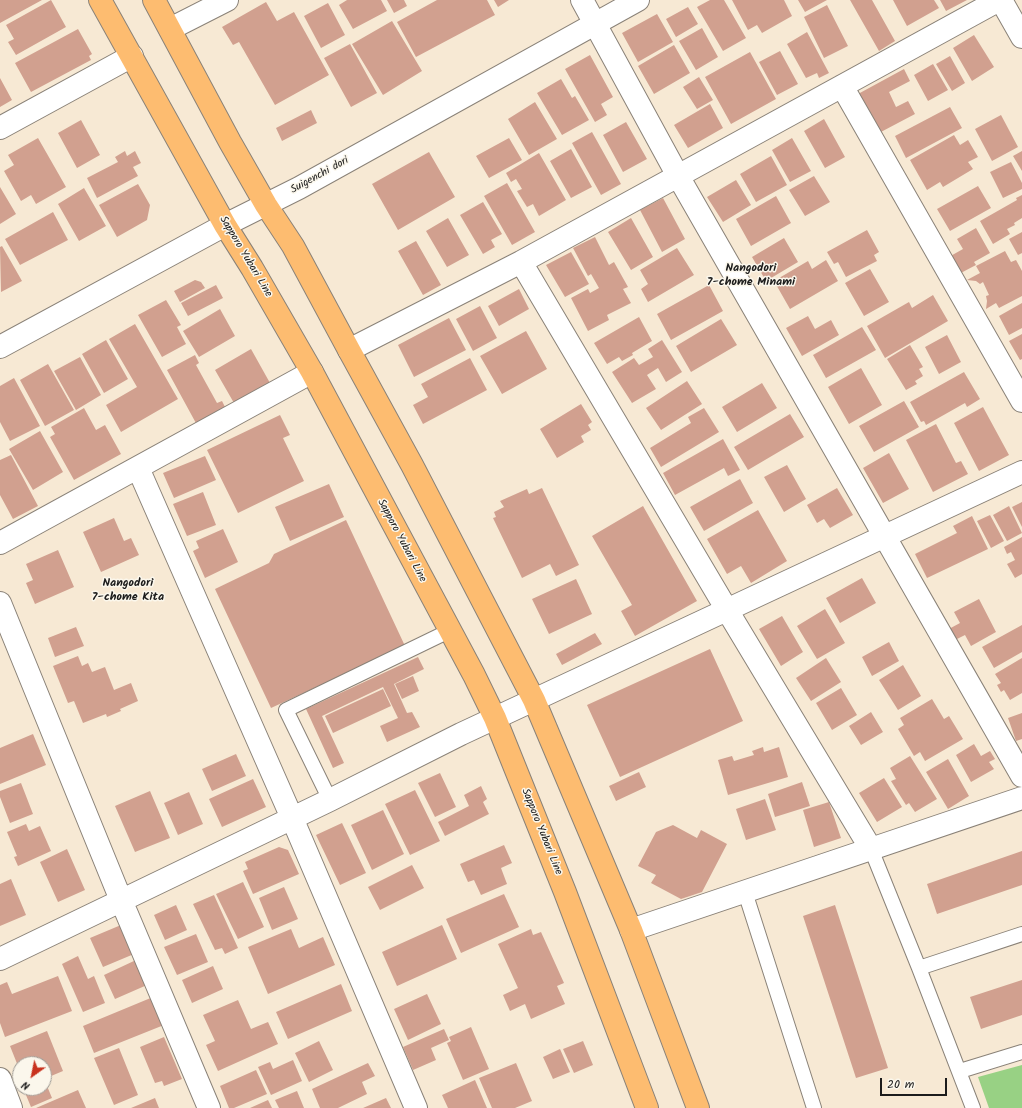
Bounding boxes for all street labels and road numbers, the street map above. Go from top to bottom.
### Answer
street label: Suigenchi dori [289,155,351,197]
street label: Sapporo Yubari Line [216,214,274,300]
street label: Sapporo Yubari Line [374,497,428,585]
street label: Sapporo Yubari Line [518,787,564,877]

